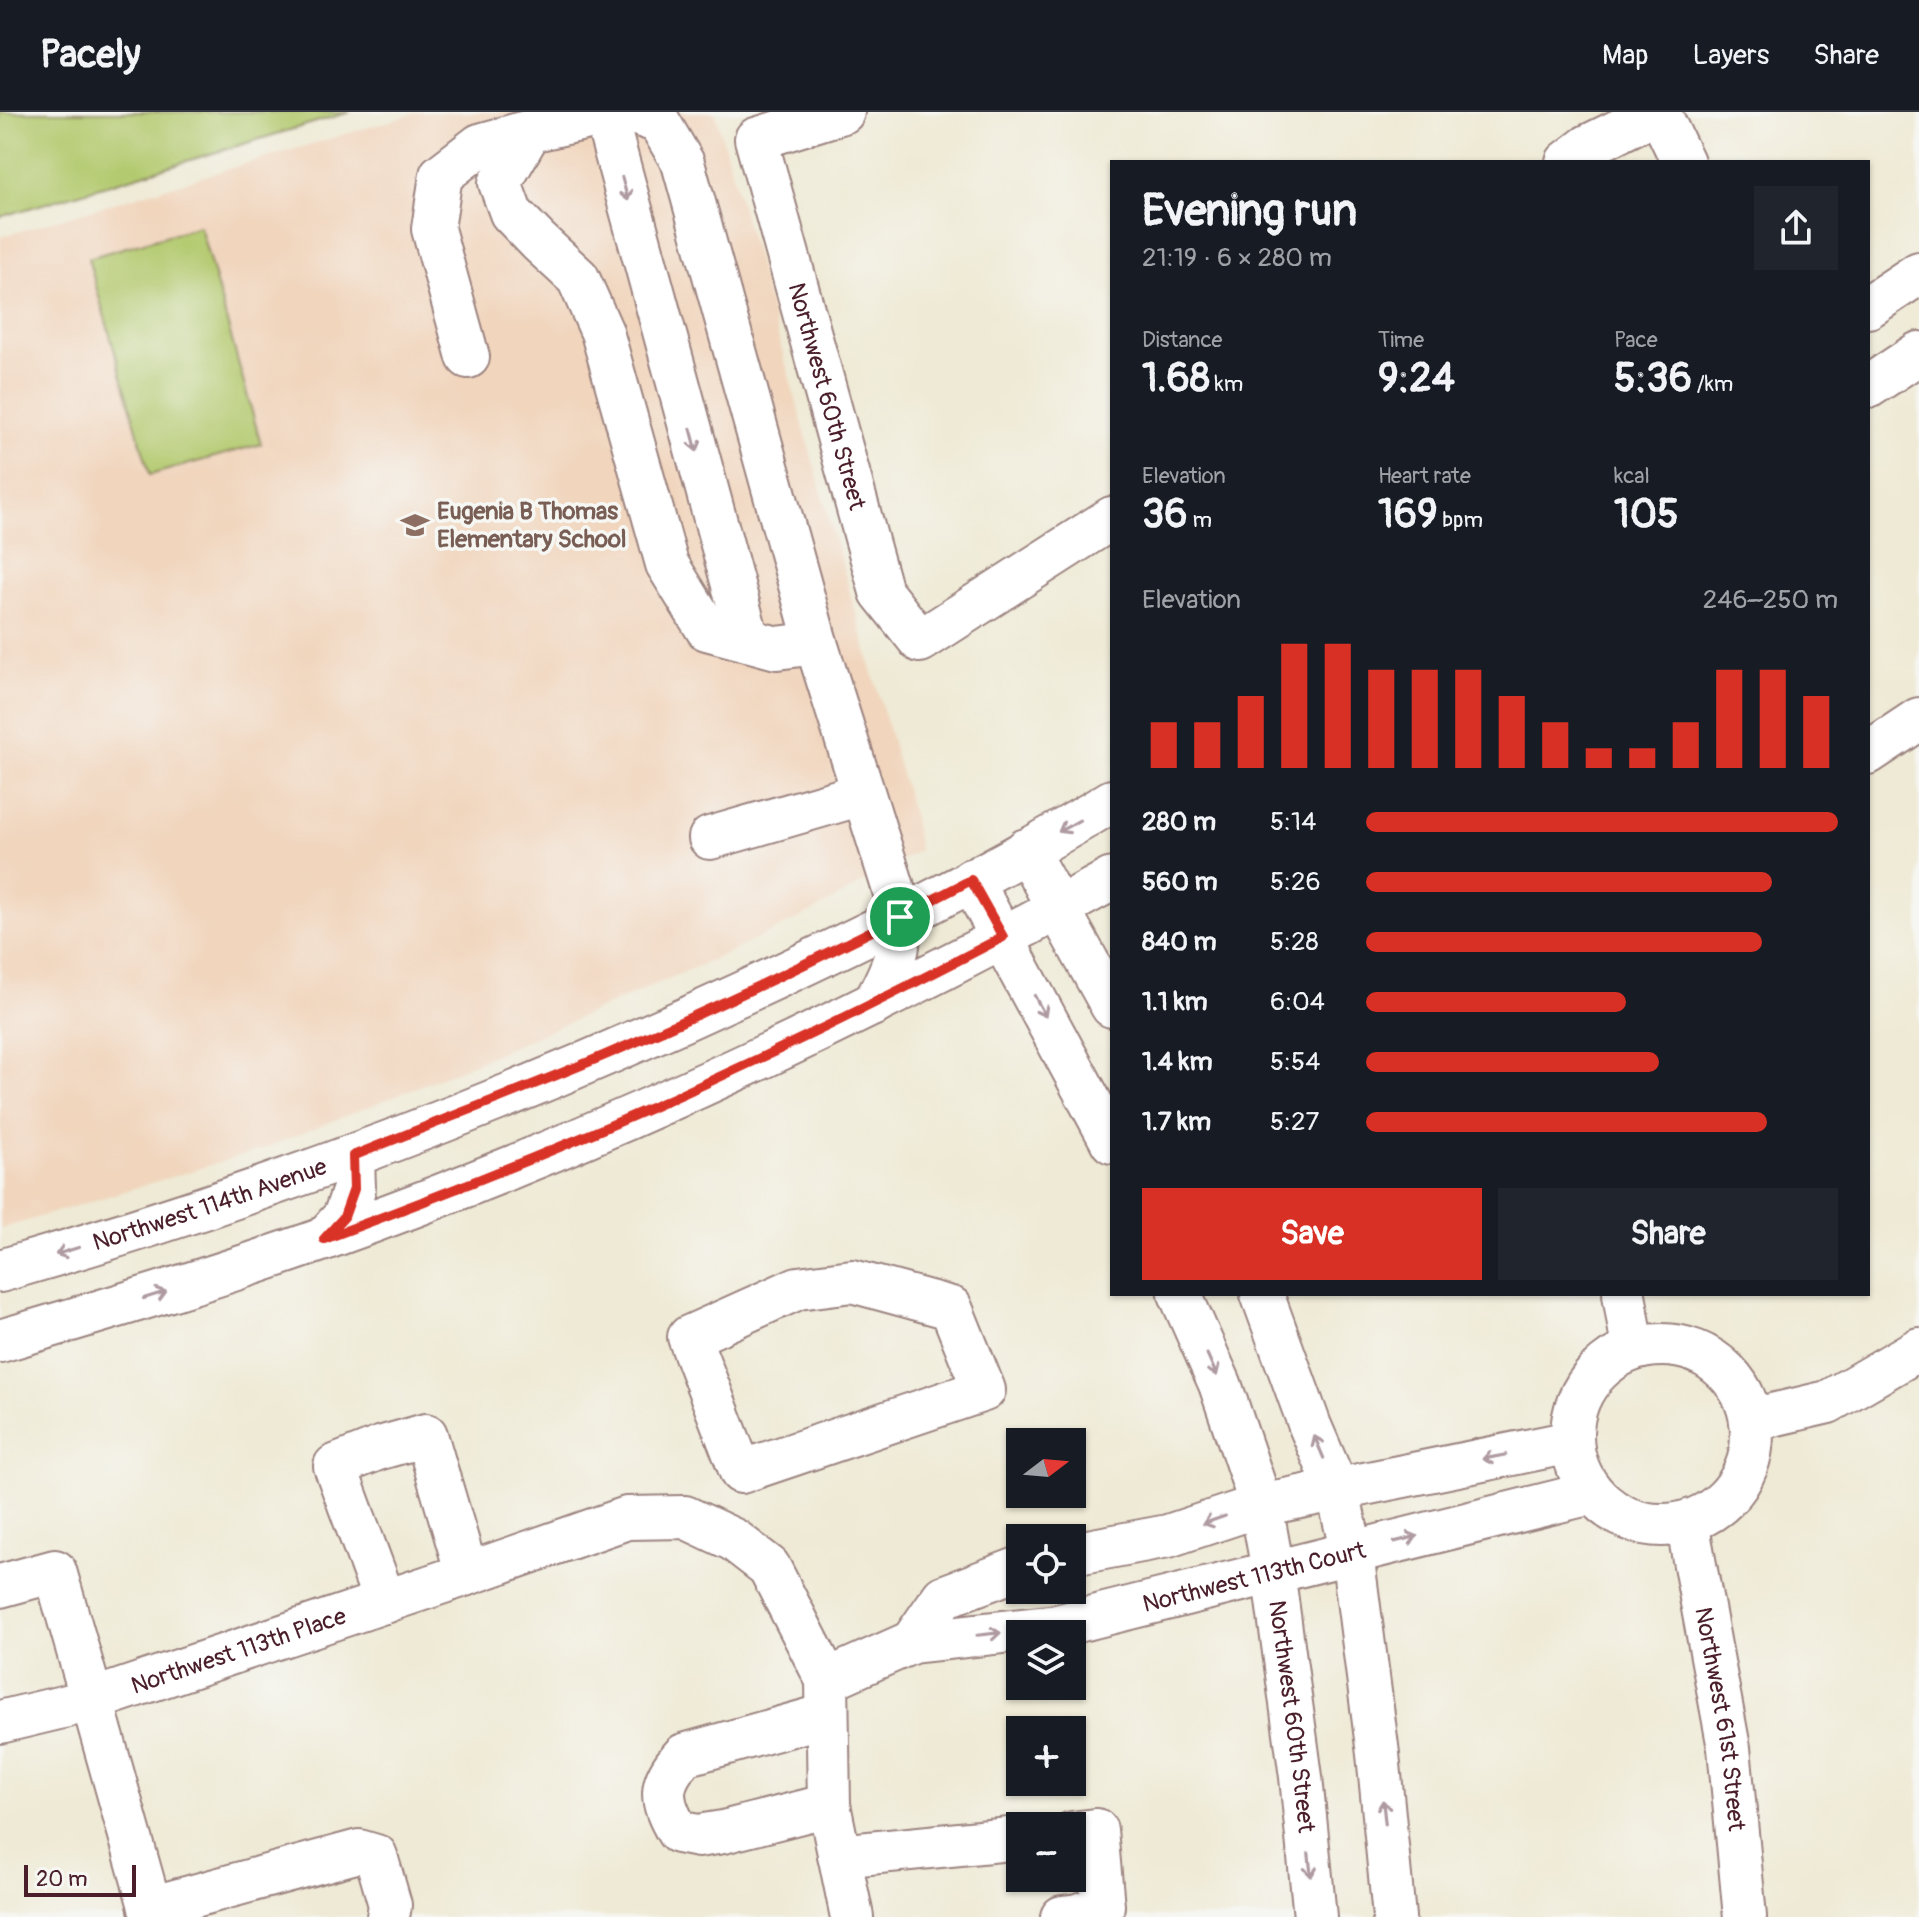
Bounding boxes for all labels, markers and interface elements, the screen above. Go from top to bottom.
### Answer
text: Pacely [40,31,140,79]
text: Map [1602,38,1648,73]
text: Layers [1692,38,1769,73]
text: Share [1813,38,1879,73]
one-way arrow [619,176,634,202]
text: Evening run [1142,184,1357,239]
button: share [1754,186,1838,270]
text: 21:19 · 6 × 280 m [1142,242,1332,274]
street label: Northwest 60th Street [782,280,872,513]
text: Distance [1142,326,1222,354]
text: Time [1378,326,1424,354]
text: Pace [1614,326,1658,354]
text: 1.68 [1142,354,1210,403]
text: 9:24 [1378,354,1455,403]
text: 5:36 [1614,354,1692,403]
text: km [1210,370,1243,398]
text: /km [1692,370,1733,398]
one-way arrow [687,427,702,453]
text: Elevation [1142,462,1226,490]
text: Heart rate [1378,462,1471,490]
text: kcal [1614,462,1650,490]
text: 36 [1142,490,1188,539]
text: 169 [1378,490,1438,539]
text: 105 [1614,490,1679,539]
place label: Eugenia B Thomas Elementary School [437,497,627,554]
text: m [1188,506,1212,534]
text: bpm [1438,506,1483,534]
school or university icon: Eugenia B Thomas Elementary School [400,510,430,540]
text: Elevation [1142,584,1241,616]
text: 246–250 m [1703,584,1838,616]
text: 280 m [1142,806,1216,838]
text: 5:14 [1270,806,1316,838]
one-way arrow [1058,819,1082,835]
text: 560 m [1142,866,1218,898]
text: 5:26 [1270,866,1321,898]
pin [866,883,934,951]
icon: arrive [878,895,922,939]
text: 840 m [1142,926,1217,958]
text: 5:28 [1270,926,1319,958]
text: 1.1 km [1142,986,1208,1018]
text: 6:04 [1270,986,1325,1018]
one-way arrow [1033,994,1049,1018]
text: 1.4 km [1142,1046,1213,1078]
text: 5:54 [1270,1046,1320,1078]
text: 1.7 km [1142,1106,1211,1138]
text: 5:27 [1270,1106,1319,1138]
street label: Northwest 114th Avenue [89,1152,331,1257]
button: Save [1142,1188,1482,1280]
button: Share [1498,1188,1838,1280]
one-way arrow [54,1244,80,1259]
one-way arrow [142,1287,168,1302]
one-way arrow [1205,1353,1220,1377]
north arrow [1006,1428,1086,1508]
map controls [1006,1428,1086,1892]
one-way arrow [1311,1435,1326,1460]
one-way arrow [1482,1451,1508,1466]
one-way arrow [1201,1514,1226,1529]
button: locate [1006,1524,1086,1604]
one-way arrow [1393,1531,1418,1546]
street label: Northwest 113th Court [1140,1535,1369,1619]
street label: Northwest 60th Street [1263,1598,1321,1834]
street label: Northwest 113th Place [127,1601,350,1700]
street label: Northwest 61st Street [1689,1605,1751,1833]
button: layers [1006,1620,1086,1700]
one-way arrow [975,1626,1002,1641]
button: + [1006,1716,1086,1796]
one-way arrow [1376,1799,1391,1825]
button: − [1006,1812,1086,1892]
one-way arrow [1302,1852,1317,1878]
scale bar [24,1861,136,1897]
text: 20 m [36,1865,88,1893]

